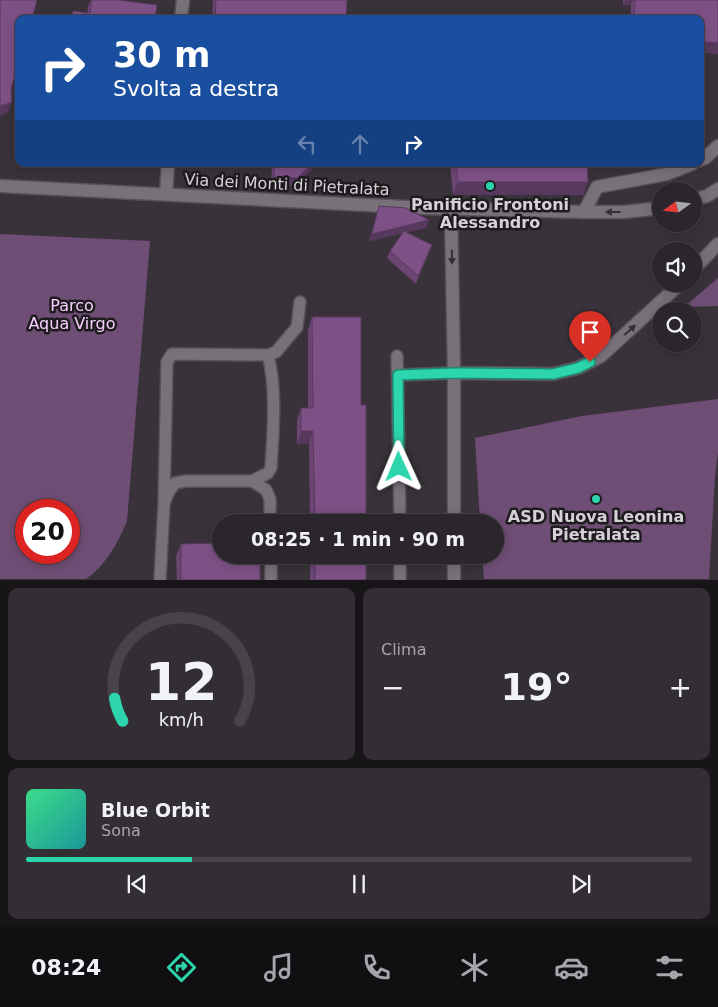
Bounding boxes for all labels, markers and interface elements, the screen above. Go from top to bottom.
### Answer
icon: right [30,35,95,100]
text: 30 m [113,35,210,75]
text: Svolta a destra [113,76,279,101]
icon: left [293,130,321,158]
icon: ahead [346,130,374,158]
icon: right [399,130,427,158]
street label: Via dei Monti di Pietralata [184,170,390,199]
marker: Panificio Frontoni Alessandro [484,180,496,192]
north arrow [652,182,702,232]
map controls [652,182,702,352]
place label: Panificio Frontoni Alessandro [411,195,569,232]
one-way arrow [604,208,620,216]
button: sound [652,242,702,292]
one-way arrow [448,250,456,266]
park label: Parco Aqua Virgo [28,296,116,333]
button: search [652,302,702,352]
pin [569,311,611,362]
icon: arrive [576,318,604,346]
one-way arrow [623,324,635,336]
position arrow [372,440,424,492]
marker: ASD Nuova Leonina Pietralata [590,493,602,505]
speed limit sign: 20 [15,499,80,564]
place label: ASD Nuova Leonina Pietralata [508,507,684,544]
text: 08:25 · 1 min · 90 m [251,528,465,550]
text: Clima [381,640,426,659]
text: 12 [145,652,218,712]
text: 19° [501,665,572,709]
text: − [381,671,404,704]
text: + [669,671,692,704]
text: km/h [159,709,204,730]
text: Blue Orbit [101,799,210,821]
text: Sona [101,821,141,840]
icon: previous [123,870,151,898]
icon: pause [345,870,373,898]
icon: next [567,870,595,898]
icon: directions [164,950,199,985]
icon: music [261,950,296,985]
icon: phone [359,950,394,985]
icon: climate [457,950,492,985]
icon: car [554,950,589,985]
icon: filters [652,950,687,985]
text: 08:24 [31,955,101,980]

